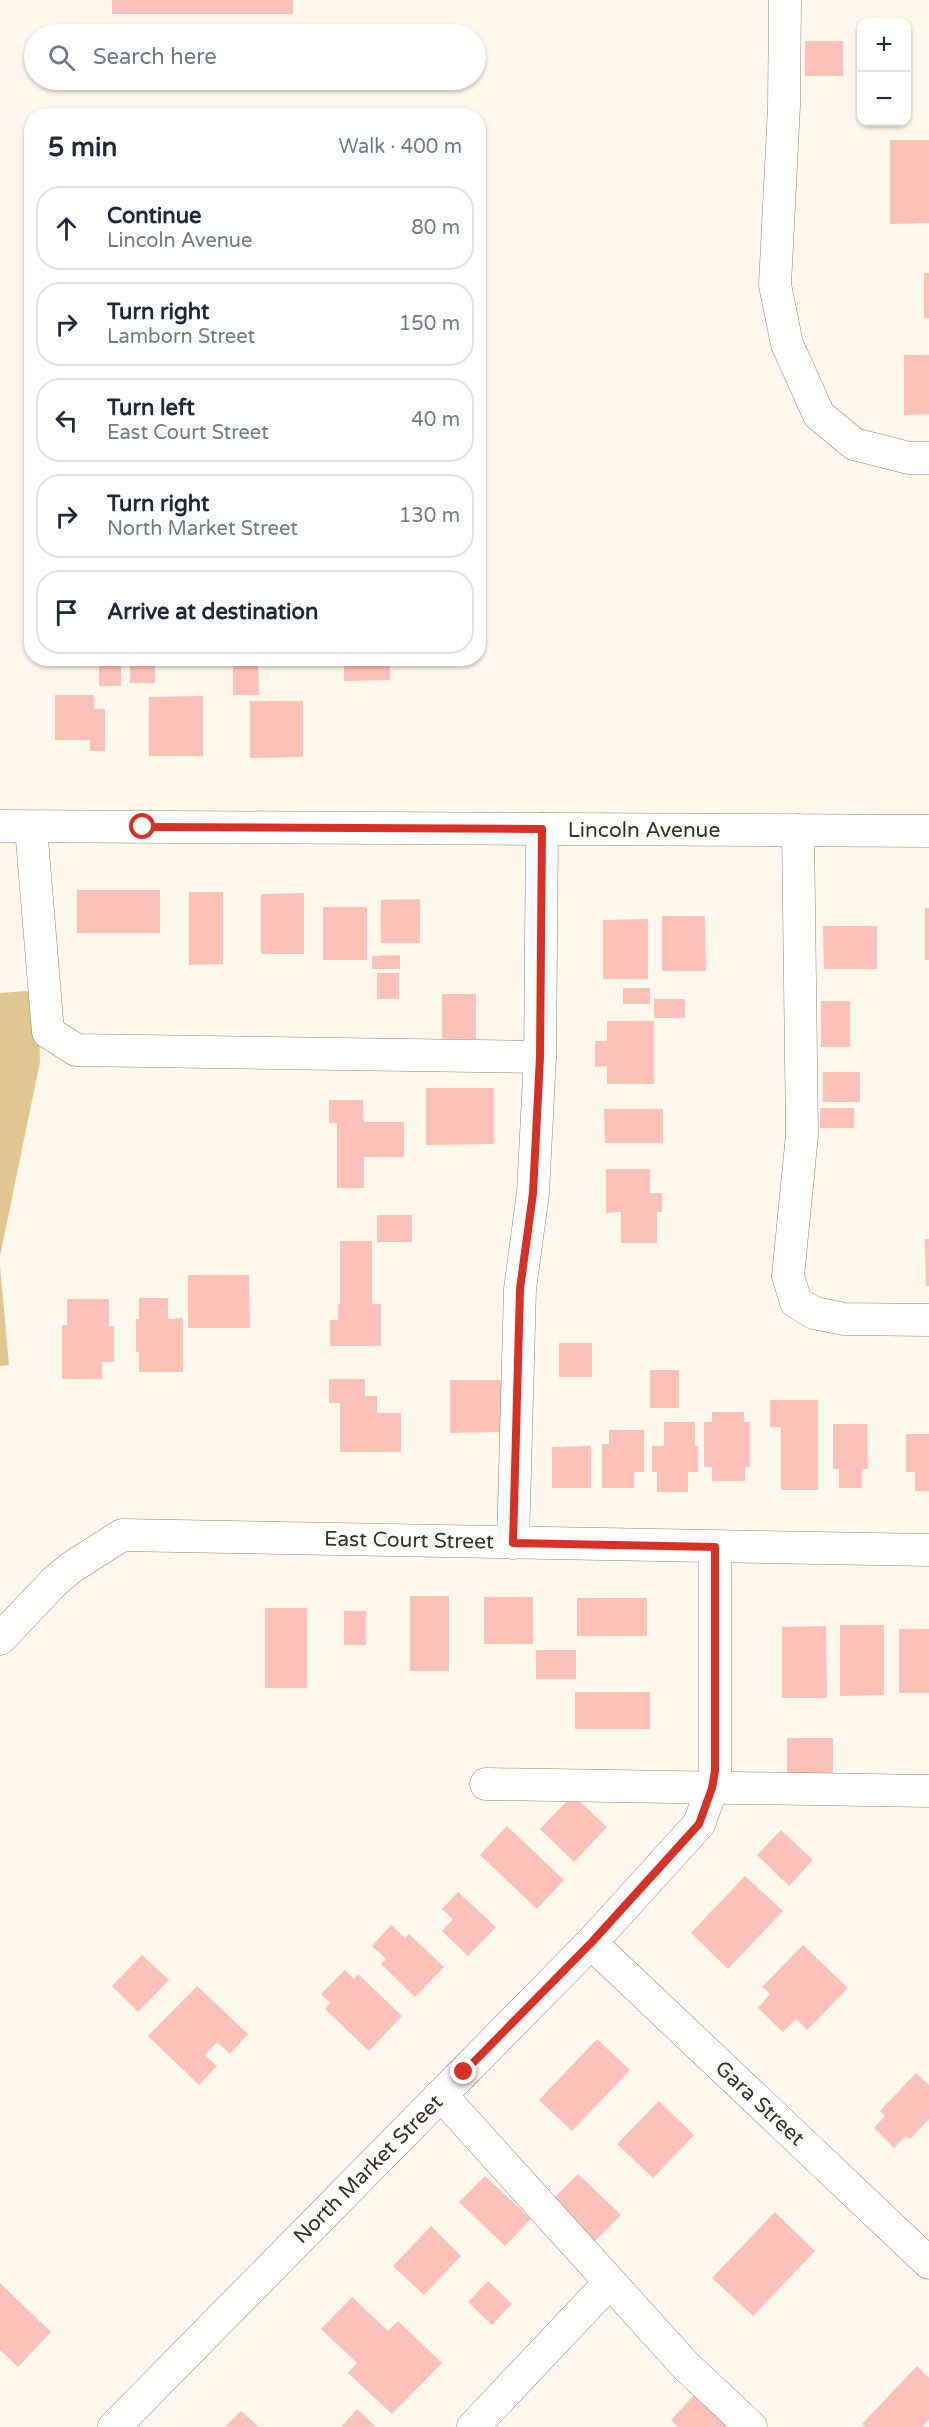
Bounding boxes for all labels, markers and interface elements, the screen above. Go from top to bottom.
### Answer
map controls [857,18,911,126]
button: + [857,18,911,72]
search box [24,24,486,90]
icon: search [45,41,78,74]
text: Search here [93,44,217,70]
button: − [857,72,911,126]
text: 5 min [48,132,117,163]
text: Walk · 400 m [339,135,462,159]
text: Continue [107,203,202,229]
icon: ahead [50,212,83,245]
text: 80 m [411,216,460,240]
text: Lincoln Avenue [107,229,252,253]
text: Turn right [107,299,209,325]
icon: right [50,308,83,341]
text: 150 m [399,312,460,336]
text: Lamborn Street [107,325,255,349]
text: Turn left [107,395,195,421]
icon: left [50,404,83,437]
text: 40 m [411,408,460,432]
text: East Court Street [107,421,269,445]
text: Turn right [107,491,209,517]
icon: right [50,500,83,533]
text: 130 m [399,504,460,528]
text: North Market Street [107,517,298,541]
icon: arrive [50,596,83,629]
text: Arrive at destination [107,599,318,625]
route start [129,813,155,839]
street label: Lincoln Avenue [568,818,720,843]
street label: East Court Street [324,1527,494,1554]
street label: Gara Street [710,2056,810,2151]
route end [450,2058,476,2084]
street label: North Market Street [289,2090,448,2249]

